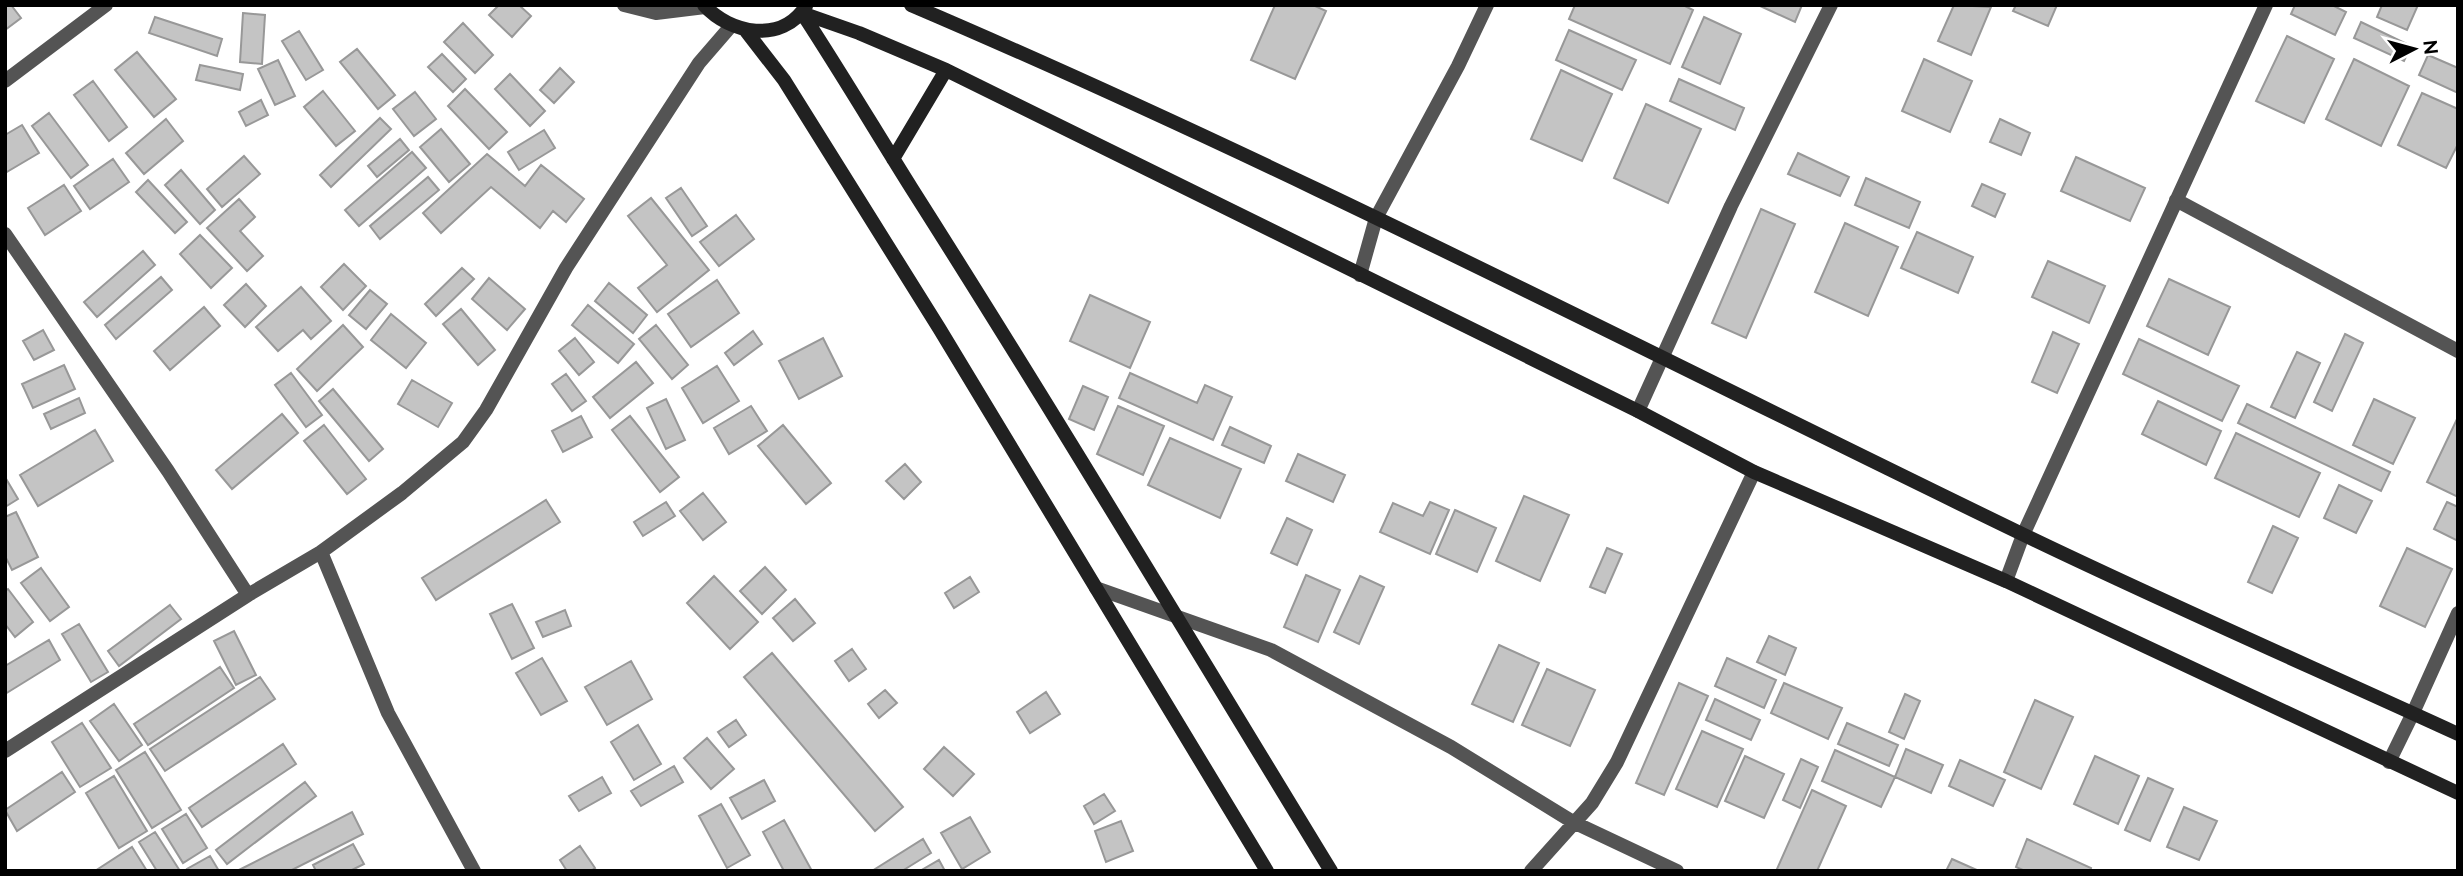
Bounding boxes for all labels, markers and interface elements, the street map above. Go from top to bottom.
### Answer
north arrow [2379,14,2449,84]
text: N [2419,39,2443,56]

